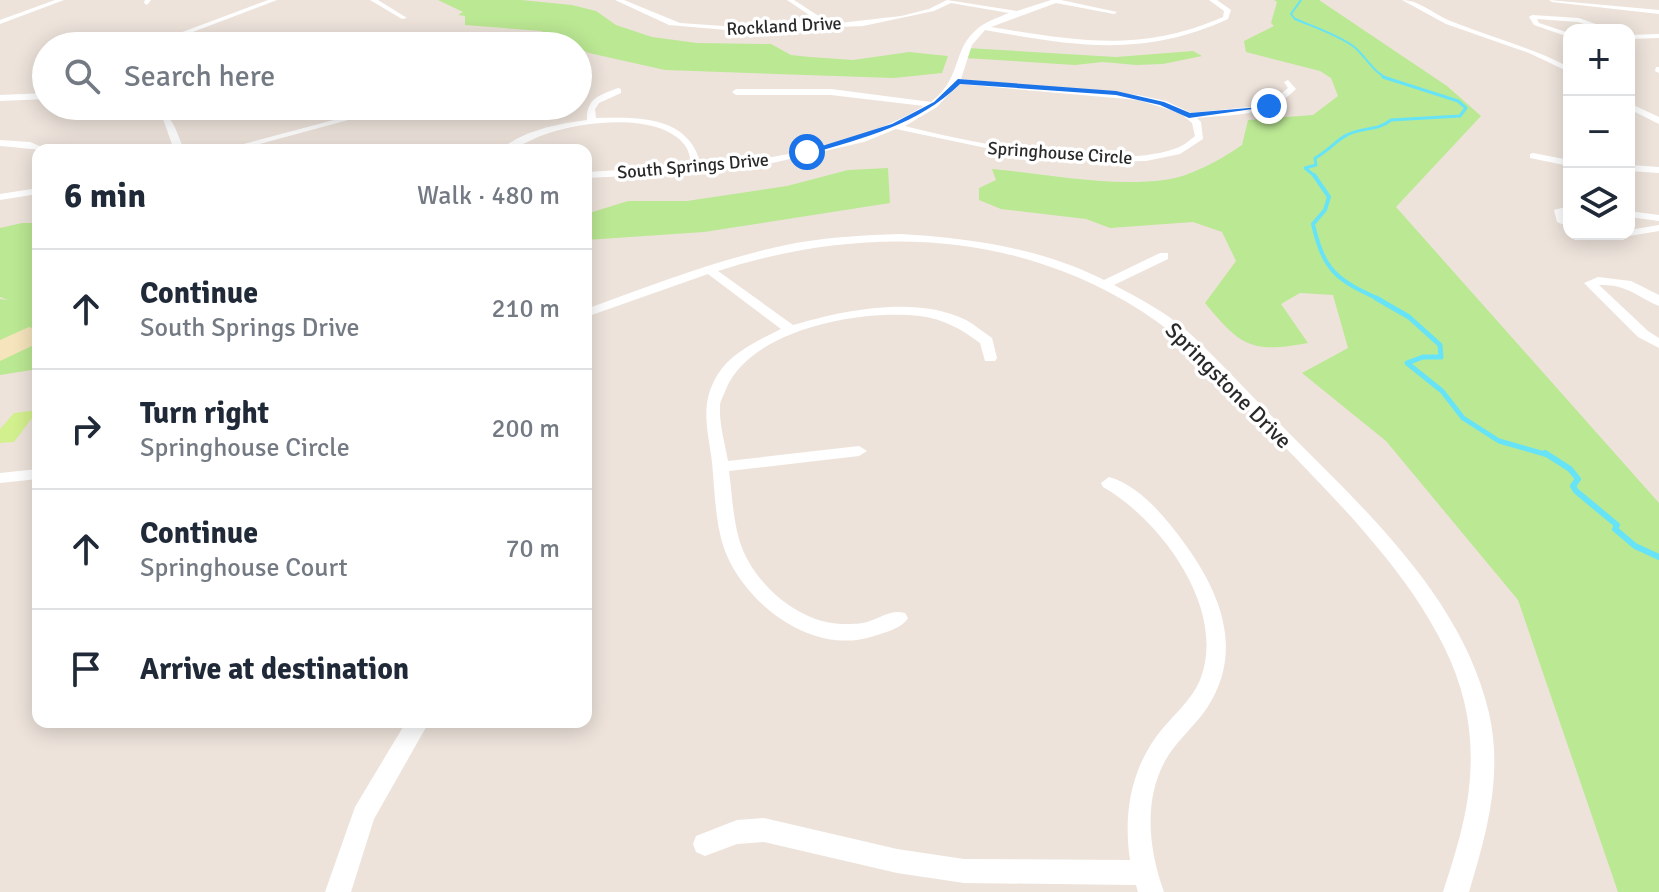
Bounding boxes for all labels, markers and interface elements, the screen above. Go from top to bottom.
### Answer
street label: Rockland Drive [726,12,842,40]
map controls [1563,24,1635,240]
button: + [1563,24,1635,96]
search box [32,32,592,120]
icon: search [60,54,104,98]
text: Search here [124,58,275,95]
route end [1251,88,1287,124]
button: − [1563,96,1635,168]
route start [789,134,825,170]
street label: Springhouse Circle [987,137,1133,169]
street label: South Springs Drive [616,148,770,184]
button: layers [1563,168,1635,240]
text: 6 min [64,175,146,217]
text: Walk · 480 m [417,180,560,212]
text: Continue [140,275,258,312]
icon: ahead [64,287,108,331]
text: 210 m [491,293,560,325]
text: South Springs Drive [140,312,360,344]
street label: Springstone Drive [1160,317,1297,454]
text: Turn right [140,395,269,432]
icon: right [64,407,108,451]
text: 200 m [491,413,560,445]
text: Springhouse Circle [140,432,350,464]
text: Continue [140,515,258,552]
icon: ahead [64,527,108,571]
text: 70 m [505,533,560,565]
text: Springhouse Court [140,552,348,584]
icon: arrive [64,647,108,691]
text: Arrive at destination [140,651,409,688]

